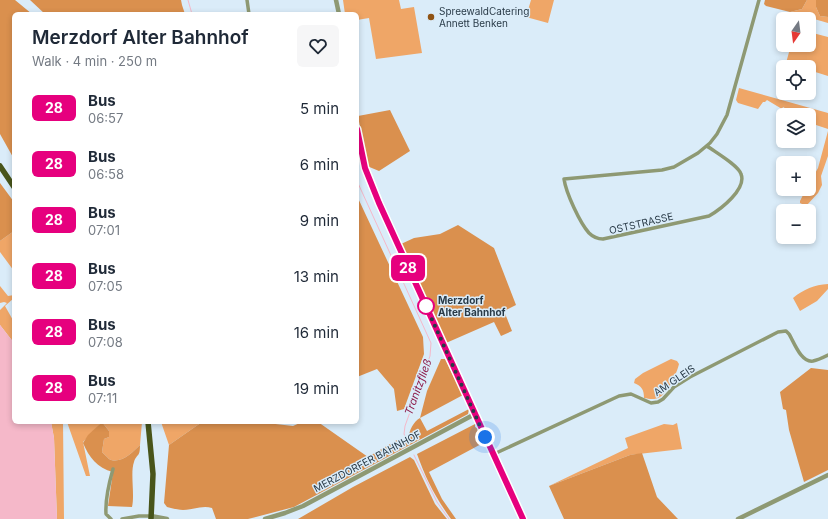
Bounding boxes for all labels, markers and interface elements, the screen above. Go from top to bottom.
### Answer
place label: SpreewaldCatering Annett Benken [439,5,529,29]
marker: SpreewaldCatering Annett Benken [426,12,436,22]
north arrow [776,12,816,52]
map controls [776,12,816,244]
button: heart [297,25,339,67]
text: Merzdorf Alter Bahnhof [32,26,249,49]
text: Walk · 4 min · 250 m [32,53,157,69]
button: locate [776,60,816,100]
text: Bus [88,91,116,110]
text: 28 [45,99,63,116]
text: 5 min [300,99,339,118]
button: layers [776,108,816,148]
text: 06:57 [88,110,123,126]
text: Bus [88,147,116,166]
text: 28 [45,155,63,172]
text: 6 min [300,155,339,174]
button: + [776,156,816,196]
text: 06:58 [88,166,124,182]
text: Bus [88,203,116,222]
button: − [776,204,816,244]
street label: OSTSTRASSE [608,210,674,236]
text: 28 [45,211,63,228]
text: 9 min [300,211,339,230]
text: 07:01 [88,222,120,238]
line badge: 28 [390,255,426,281]
text: Bus [88,259,116,278]
text: 28 [399,259,417,276]
text: 28 [45,267,63,284]
text: 13 min [294,267,339,286]
text: 07:05 [88,278,123,294]
place label: Merzdorf Alter Bahnhof [438,294,506,318]
marker: Merzdorf Alter Bahnhof [417,297,435,315]
text: Bus [88,315,116,334]
text: 28 [45,323,63,340]
text: 16 min [294,323,339,342]
text: 07:08 [88,334,123,350]
water label: Tranitzfließ [401,357,435,417]
street label: AM GLEIS [651,362,697,398]
text: Bus [88,371,116,390]
text: 28 [45,379,63,396]
text: 19 min [294,379,339,398]
text: 07:11 [88,390,117,406]
your location [475,427,495,447]
street label: MERZDORFER BAHNHOF [311,428,423,494]

